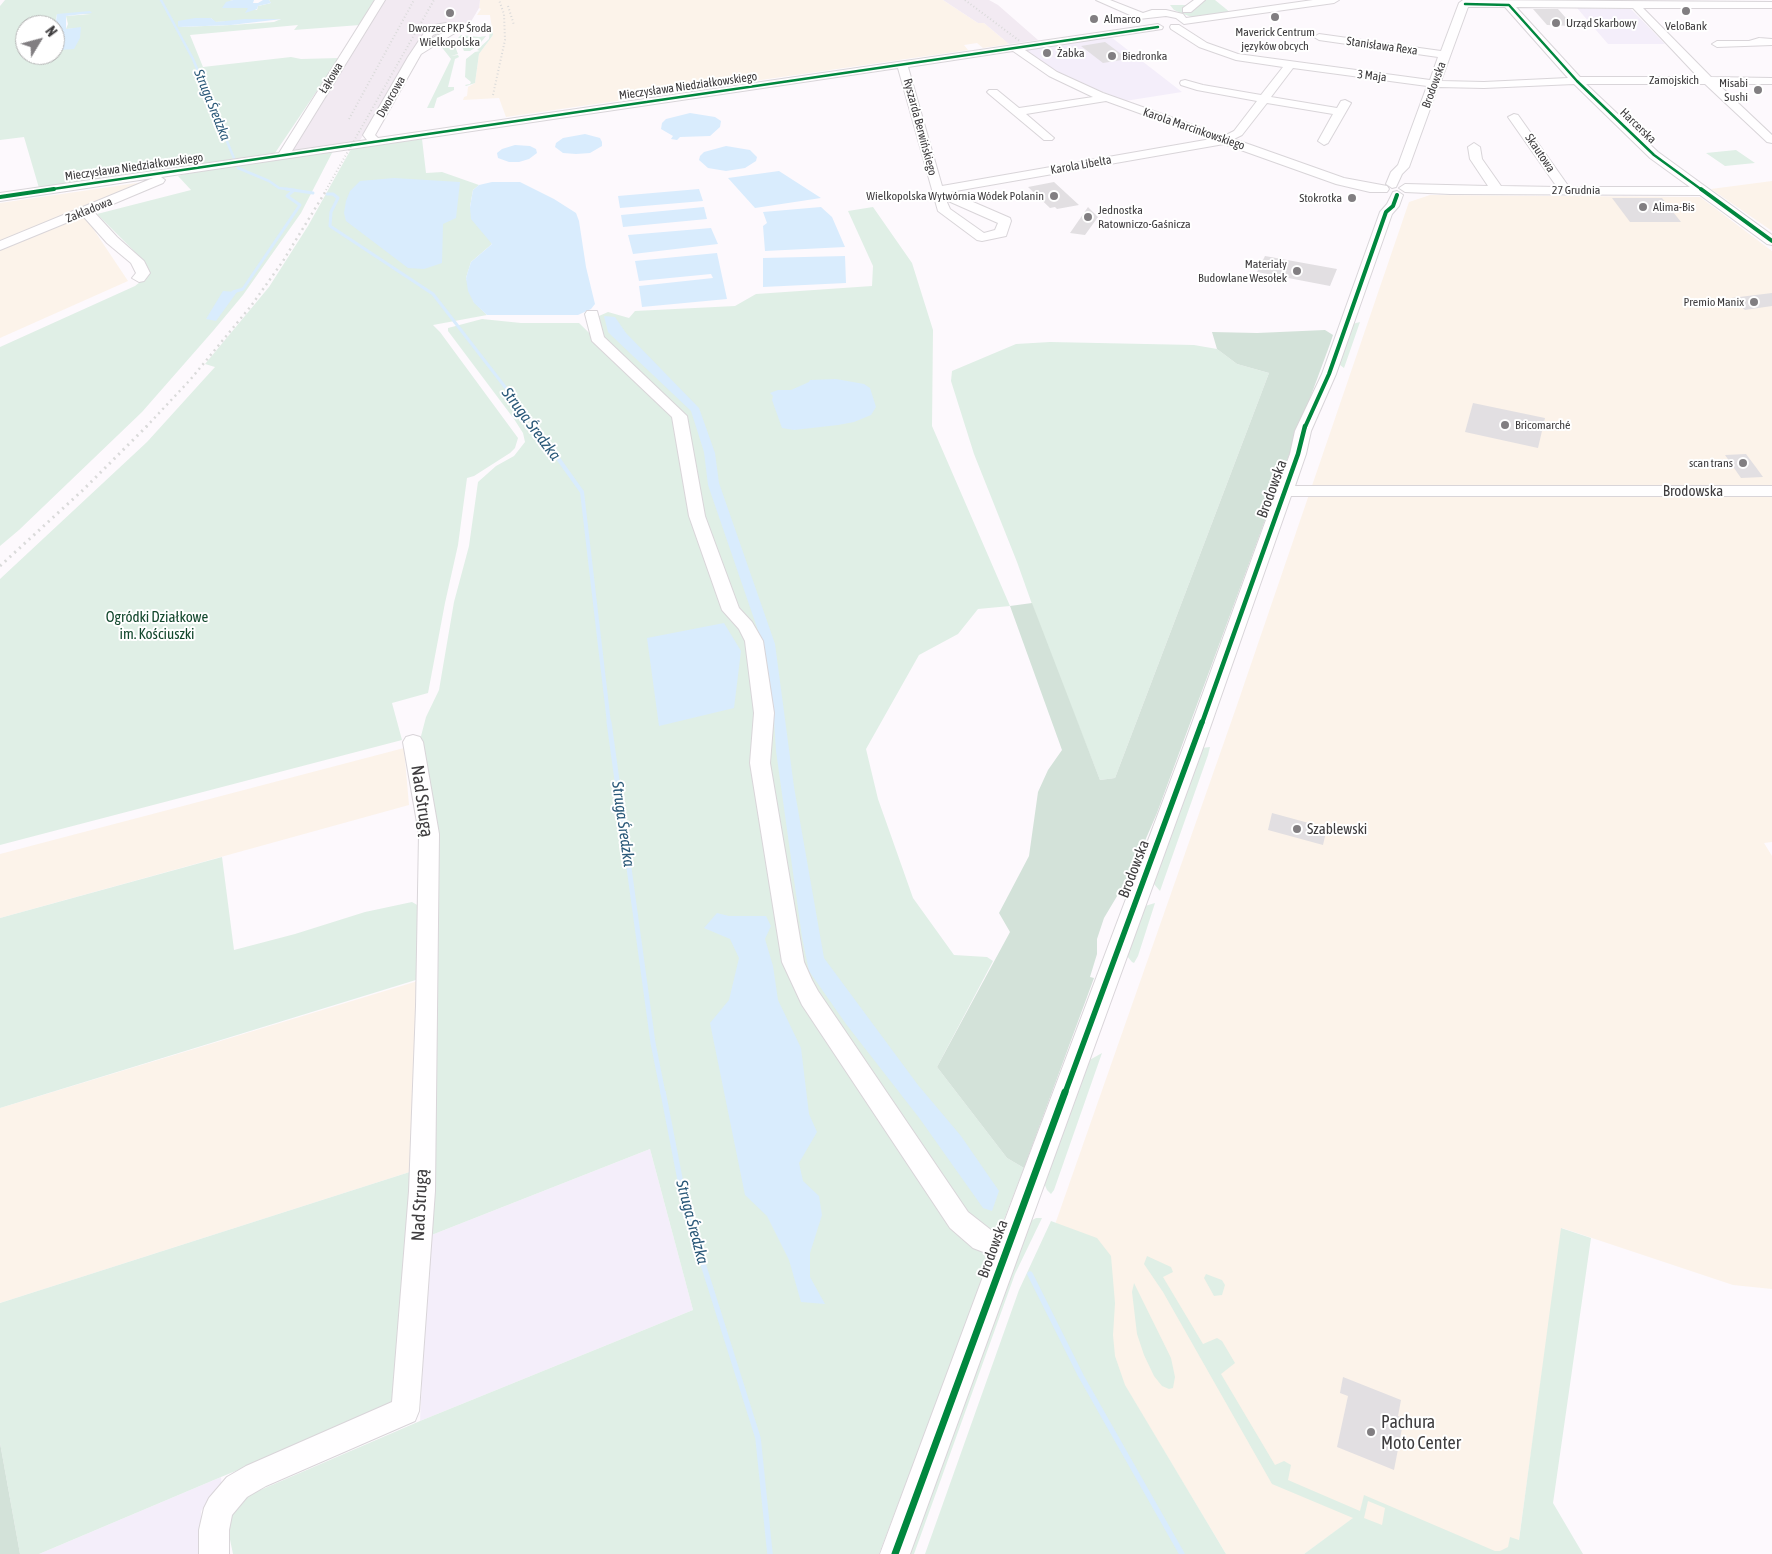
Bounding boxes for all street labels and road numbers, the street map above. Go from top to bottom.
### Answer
street label: Stanisława Rexa [1346,34,1418,58]
street label: Łąkowa [316,60,346,96]
street label: Brodowska [1419,60,1449,110]
street label: 3 Maja [1357,67,1387,85]
street label: Mieczysława Niedziałkowskiego [618,69,758,103]
street label: Zamojskich [1649,73,1699,87]
street label: Dworcowa [373,74,409,120]
street label: Ryszarda Berwińskiego [900,77,940,177]
street label: Karola Marcinkowskiego [1141,105,1247,153]
street label: Harcerska [1617,105,1659,147]
street label: Skautowa [1522,131,1558,175]
street label: Mieczysława Niedziałkowskiego [64,150,204,184]
street label: Karola Libelta [1049,153,1113,177]
street label: 27 Grudnia [1552,183,1600,197]
street label: Zakładowa [64,194,114,226]
street label: Brodowska [1253,458,1291,520]
street label: Brodowska [1663,482,1723,500]
street label: Nad Strugą [406,764,438,838]
street label: Brodowska [1115,838,1153,900]
street label: Nad Strugą [407,1168,433,1242]
street label: Brodowska [974,1218,1012,1280]

